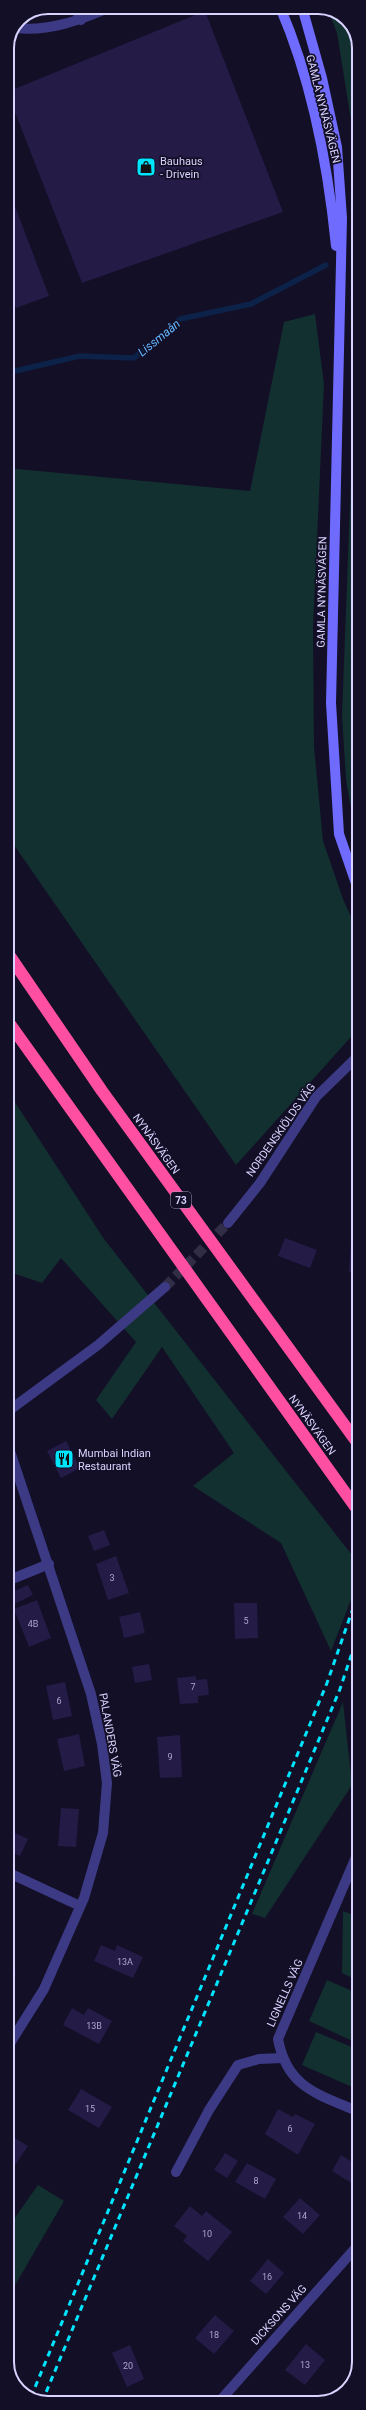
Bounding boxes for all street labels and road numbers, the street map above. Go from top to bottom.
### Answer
street label: GAMLA NYNÄSVÄGEN [303,53,343,165]
street label: GAMLA NYNÄSVÄGEN [315,536,329,648]
street label: NORDENSKIÖLDS VÄG [244,1081,318,1179]
street label: NYNÄSVÄGEN [130,1111,182,1177]
road number: 73 [171,1192,191,1208]
street label: NYNÄSVÄGEN [286,1392,338,1458]
street label: PALANDERS VÄG [96,1692,124,1778]
street label: LIGNELLS VÄG [264,1957,306,2029]
street label: DICKSONS VÄG [249,2282,309,2348]

